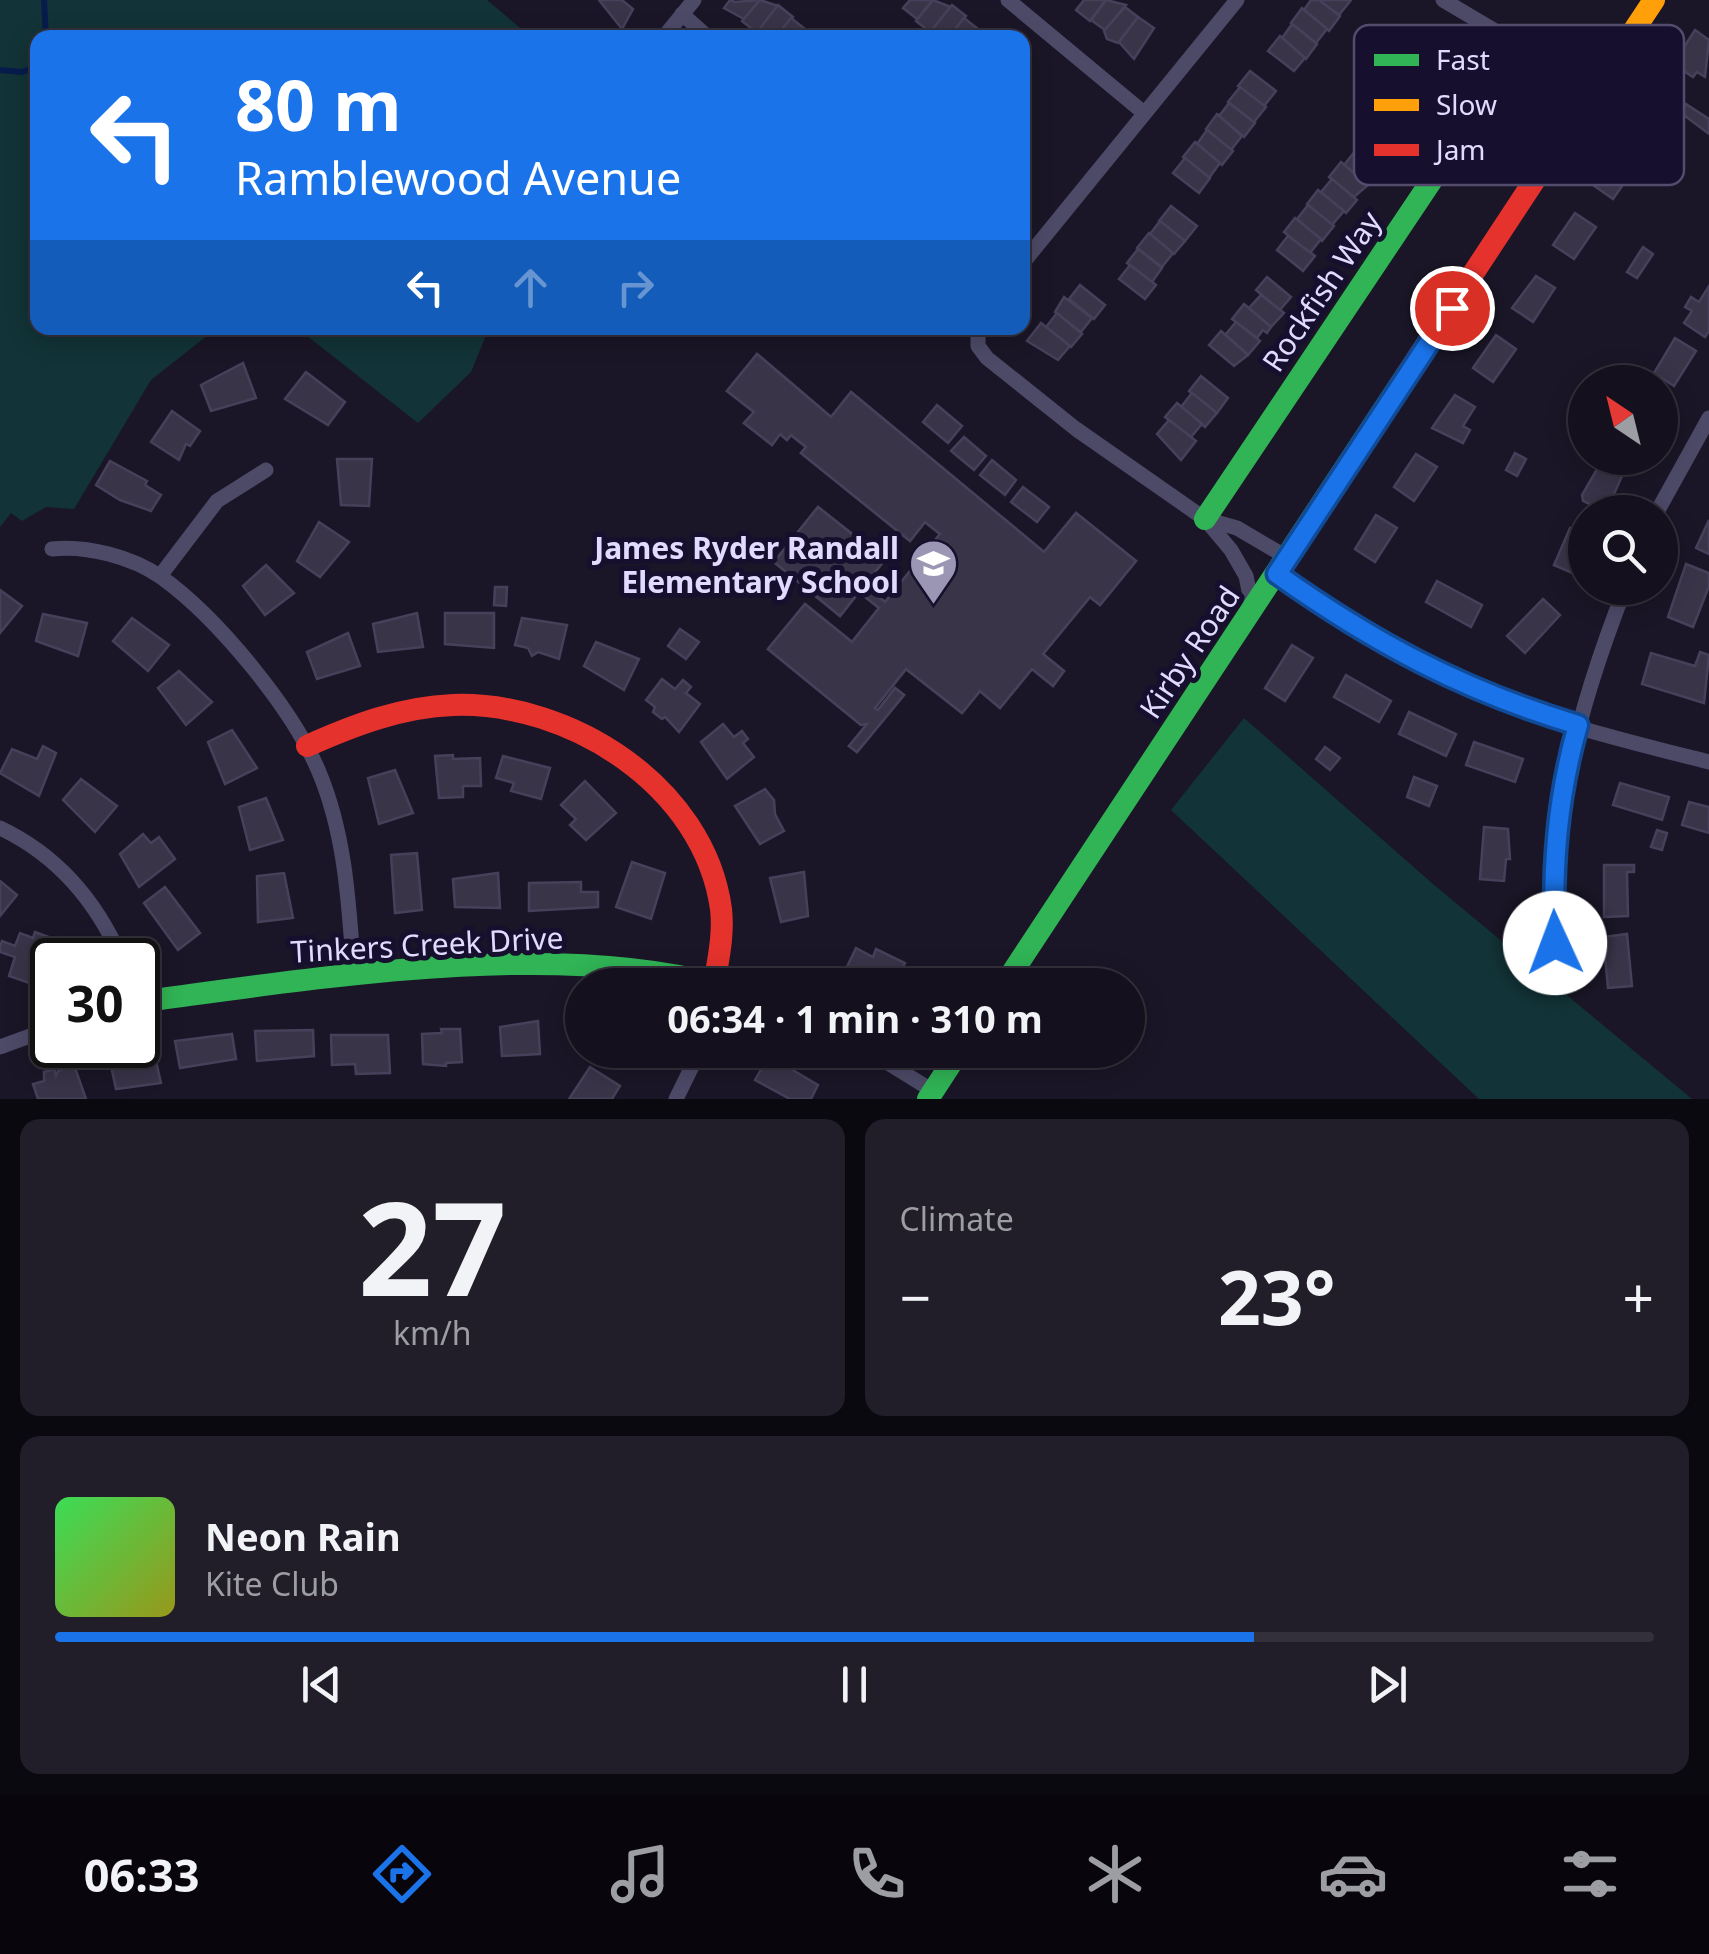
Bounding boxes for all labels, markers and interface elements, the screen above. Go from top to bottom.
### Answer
legend [1354,25,1684,185]
text: Fast [1436,40,1490,78]
text: 80 m [235,56,402,152]
icon: left [70,70,200,200]
text: Slow [1436,85,1497,123]
text: Jam [1433,130,1486,168]
text: Ramblewood Avenue [235,147,681,208]
street label: Rockfish Way [1252,202,1390,379]
icon: left [398,260,453,315]
icon: ahead [503,260,558,315]
icon: right [608,260,663,315]
pin [1410,266,1495,351]
icon: arrive [1425,281,1480,336]
north arrow [1568,365,1678,475]
map controls [1568,365,1678,605]
button: search [1568,495,1678,605]
place label: James Ryder Randall Elementary School [591,527,899,602]
school or university icon: James Ryder Randall Elementary School [908,538,960,606]
street label: Kirby Road [1130,578,1248,726]
position arrow [1503,891,1607,995]
street label: Tinkers Creek Drive [290,916,564,972]
speed limit sign: 30 [30,938,160,1068]
text: 06:34 · 1 min · 310 m [667,992,1043,1044]
text: 27 [358,1157,507,1334]
text: Climate [900,1197,1014,1240]
text: 23° [1218,1245,1336,1347]
text: − [900,1259,931,1334]
text: + [1623,1259,1654,1334]
text: km/h [393,1311,472,1354]
text: Neon Rain [205,1510,401,1562]
text: Kite Club [205,1562,339,1605]
icon: previous [294,1657,349,1712]
icon: pause [827,1657,882,1712]
icon: next [1360,1657,1415,1712]
icon: directions [367,1839,437,1909]
icon: music [605,1839,675,1909]
icon: phone [842,1839,912,1909]
icon: climate [1080,1839,1150,1909]
icon: car [1318,1839,1388,1909]
icon: filters [1555,1839,1625,1909]
text: 06:33 [84,1844,199,1905]

